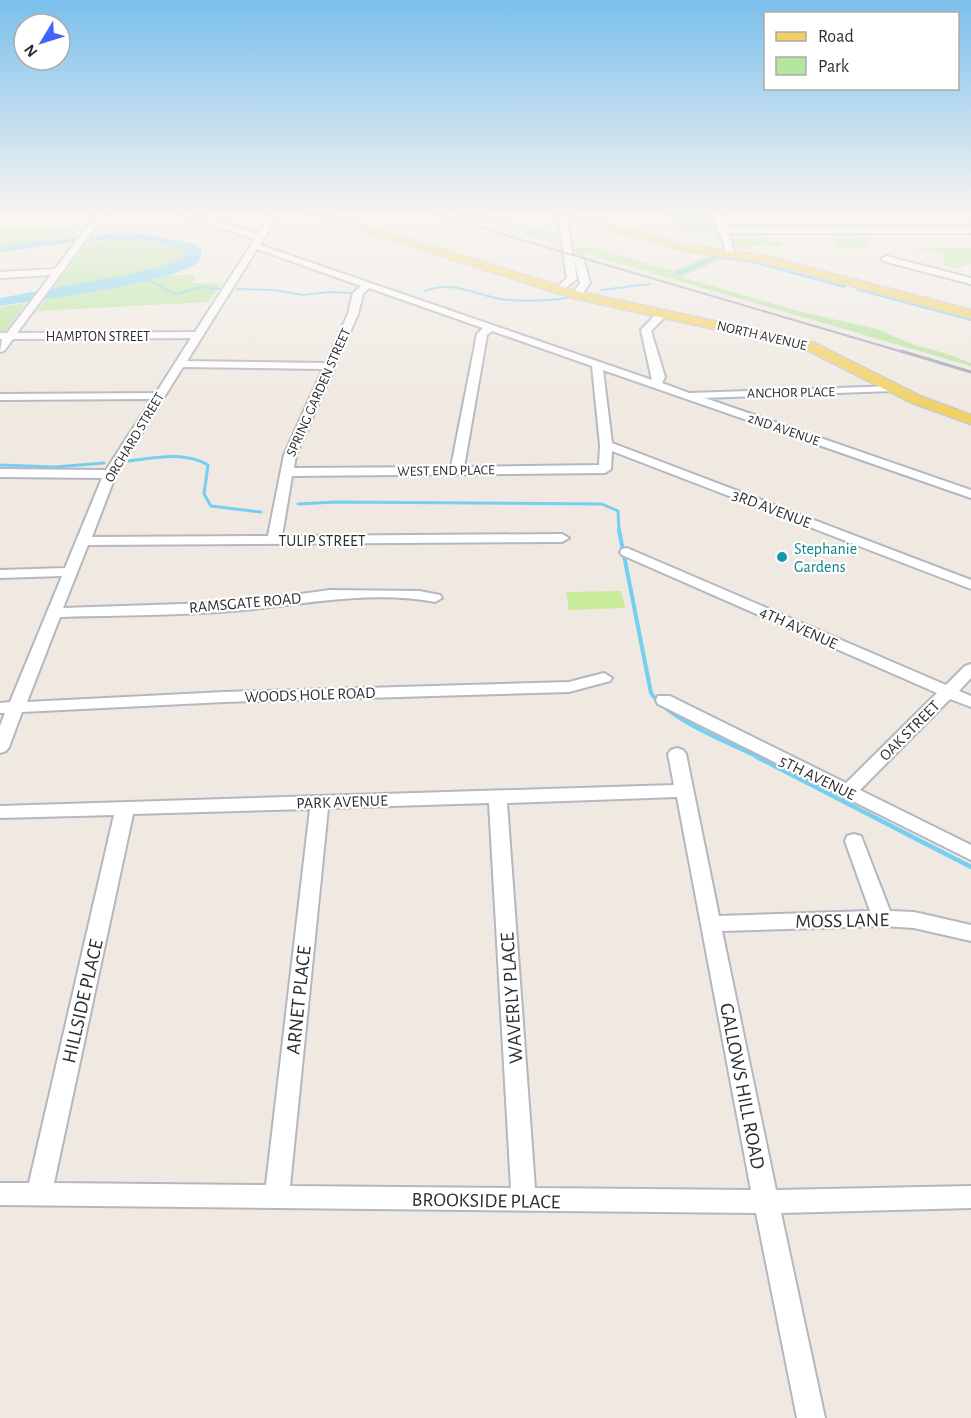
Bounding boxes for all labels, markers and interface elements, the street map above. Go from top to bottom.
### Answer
north arrow [12,12,72,72]
legend [764,12,959,90]
text: Road [818,28,854,46]
text: N [21,41,41,60]
text: Park [818,58,850,76]
street label: NORTH AVENUE [716,319,808,353]
street label: SPRING GARDEN STREET [284,326,354,459]
street label: HAMPTON STREET [46,330,150,344]
street label: ANCHOR PLACE [747,385,835,401]
street label: ORCHARD STREET [103,390,167,485]
street label: 2ND AVENUE [746,411,822,449]
street label: WEST END PLACE [397,463,495,479]
street label: 3RD AVENUE [730,487,813,531]
street label: TULIP STREET [278,533,366,549]
place label: Stephanie Gardens [794,541,857,575]
marker: Stephanie Gardens [775,550,789,564]
street label: RAMSGATE ROAD [188,590,302,616]
street label: 4TH AVENUE [757,604,840,652]
street label: WOODS HOLE ROAD [244,685,376,705]
street label: OAK STREET [877,697,943,764]
street label: 5TH AVENUE [777,753,858,803]
street label: PARK AVENUE [296,792,388,812]
street label: MOSS LANE [795,910,889,932]
street label: WAVERLY PLACE [497,931,527,1064]
street label: HILLSIDE PLACE [59,937,107,1065]
street label: ARNET PLACE [283,944,315,1055]
street label: GALLOWS HILL ROAD [716,1001,768,1171]
street label: BROOKSIDE PLACE [411,1190,561,1212]

